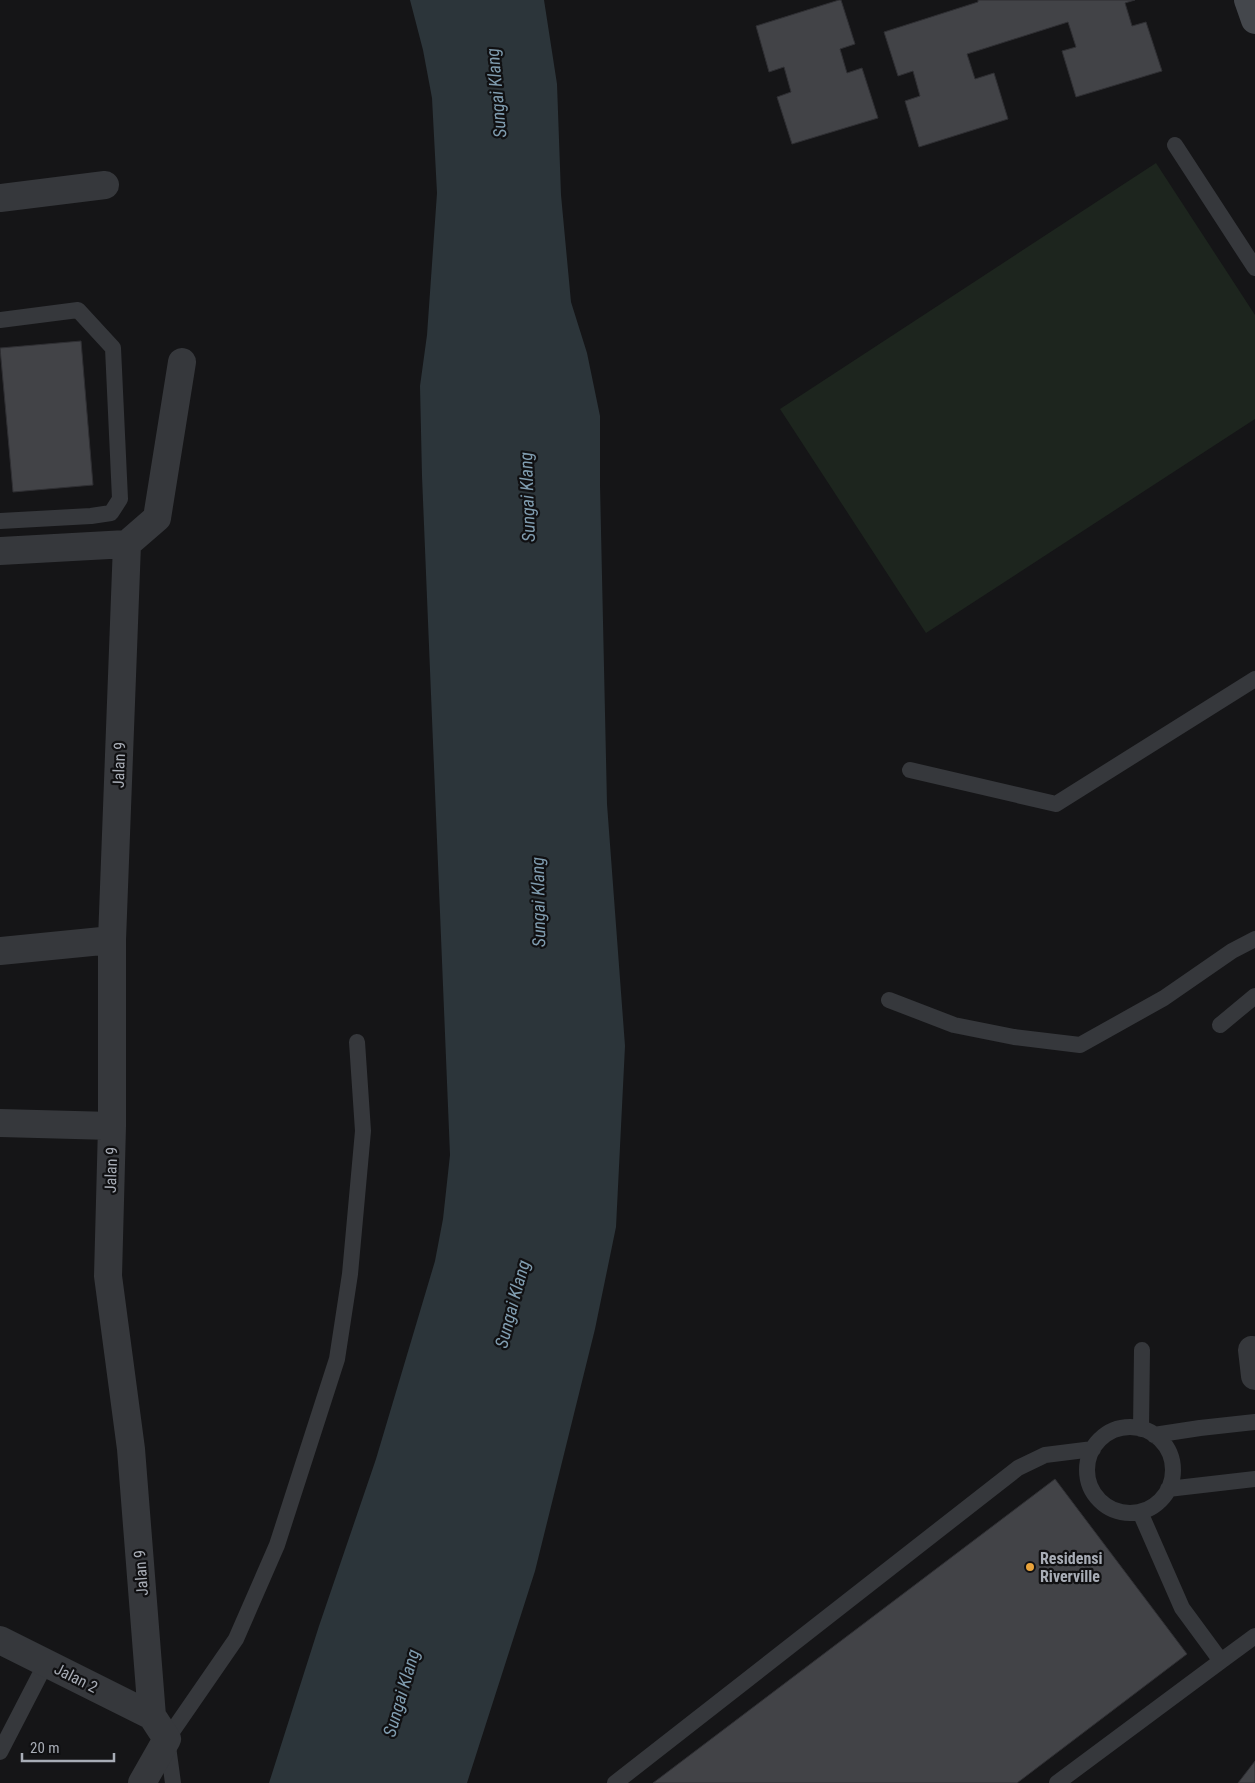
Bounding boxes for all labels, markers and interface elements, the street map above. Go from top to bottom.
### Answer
water label: Sungai Klang [482,47,510,139]
water label: Sungai Klang [515,451,539,542]
street label: Jalan 9 [109,742,129,788]
water label: Sungai Klang [527,856,549,947]
street label: Jalan 9 [101,1147,121,1193]
water label: Sungai Klang [490,1257,534,1350]
street label: Jalan 9 [130,1549,152,1597]
place label: Residensi Riverville [1040,1549,1103,1586]
marker: Residensi Riverville [1024,1561,1036,1573]
water label: Sungai Klang [379,1646,424,1739]
street label: Jalan 2 [51,1659,101,1697]
scale bar [22,1730,115,1762]
text: 20 m [30,1739,60,1757]

